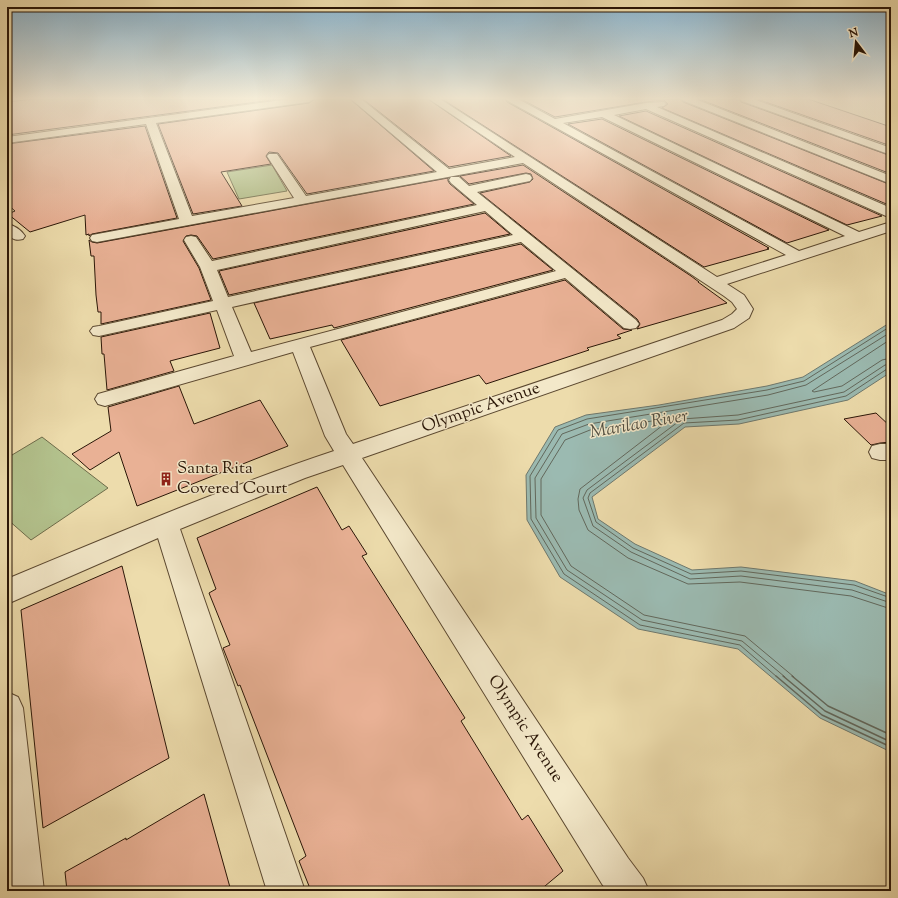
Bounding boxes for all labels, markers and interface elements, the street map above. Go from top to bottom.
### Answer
north arrow [836,22,876,62]
text: N [846,24,860,43]
street label: Olympic Avenue [419,376,543,439]
water label: Marilao River [588,403,691,446]
place label: Santa Rita Covered Court [177,457,288,501]
building icon: Santa Rita Covered Court [158,471,174,487]
street label: Olympic Avenue [481,671,569,787]

